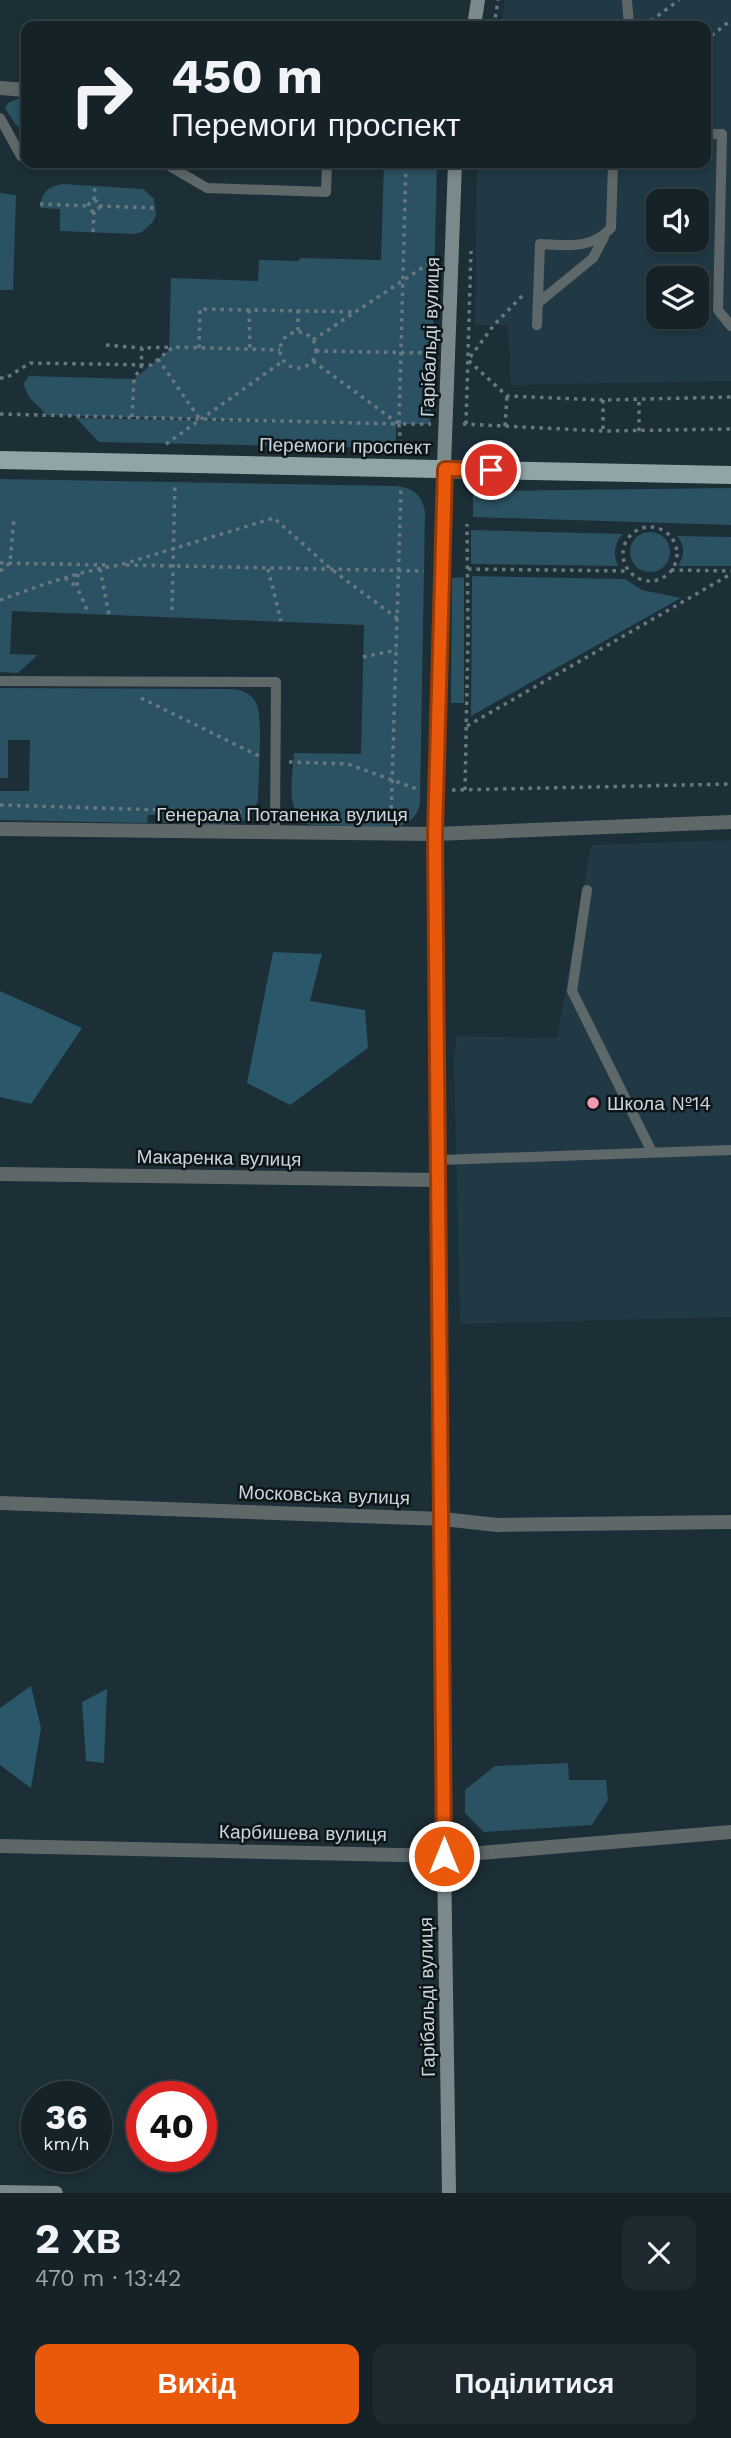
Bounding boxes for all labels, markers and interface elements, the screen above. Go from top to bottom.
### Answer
text: 450 m [171,47,323,105]
icon: right [56,49,147,140]
text: Перемоги проспект [171,106,461,144]
map controls [646,189,709,329]
button: sound [646,189,709,252]
street label: Гарібальді вулиця [416,257,444,417]
button: layers [646,266,709,329]
street label: Перемоги проспект [259,433,431,459]
pin [461,440,521,500]
icon: arrive [472,451,510,489]
street label: Генерала Потапенка вулиця [156,803,408,826]
place label: Школа №14 [607,1092,711,1115]
marker: Школа №14 [585,1095,601,1111]
street label: Макаренка вулиця [136,1145,302,1171]
street label: Московська вулиця [238,1481,410,1509]
position arrow [407,1819,481,1893]
street label: Карбишева вулиця [219,1820,387,1846]
street label: Гарібальді вулиця [414,1917,440,2077]
speed limit sign: 40 [126,2081,217,2172]
text: 36 [45,2096,88,2138]
text: km/h [43,2133,90,2154]
text: 2 хв [35,2214,121,2263]
button: close [622,2216,696,2290]
text: 470 m · 13:42 [35,2265,182,2292]
button: Вихід [35,2344,359,2424]
button: Поділитися [373,2344,696,2424]

